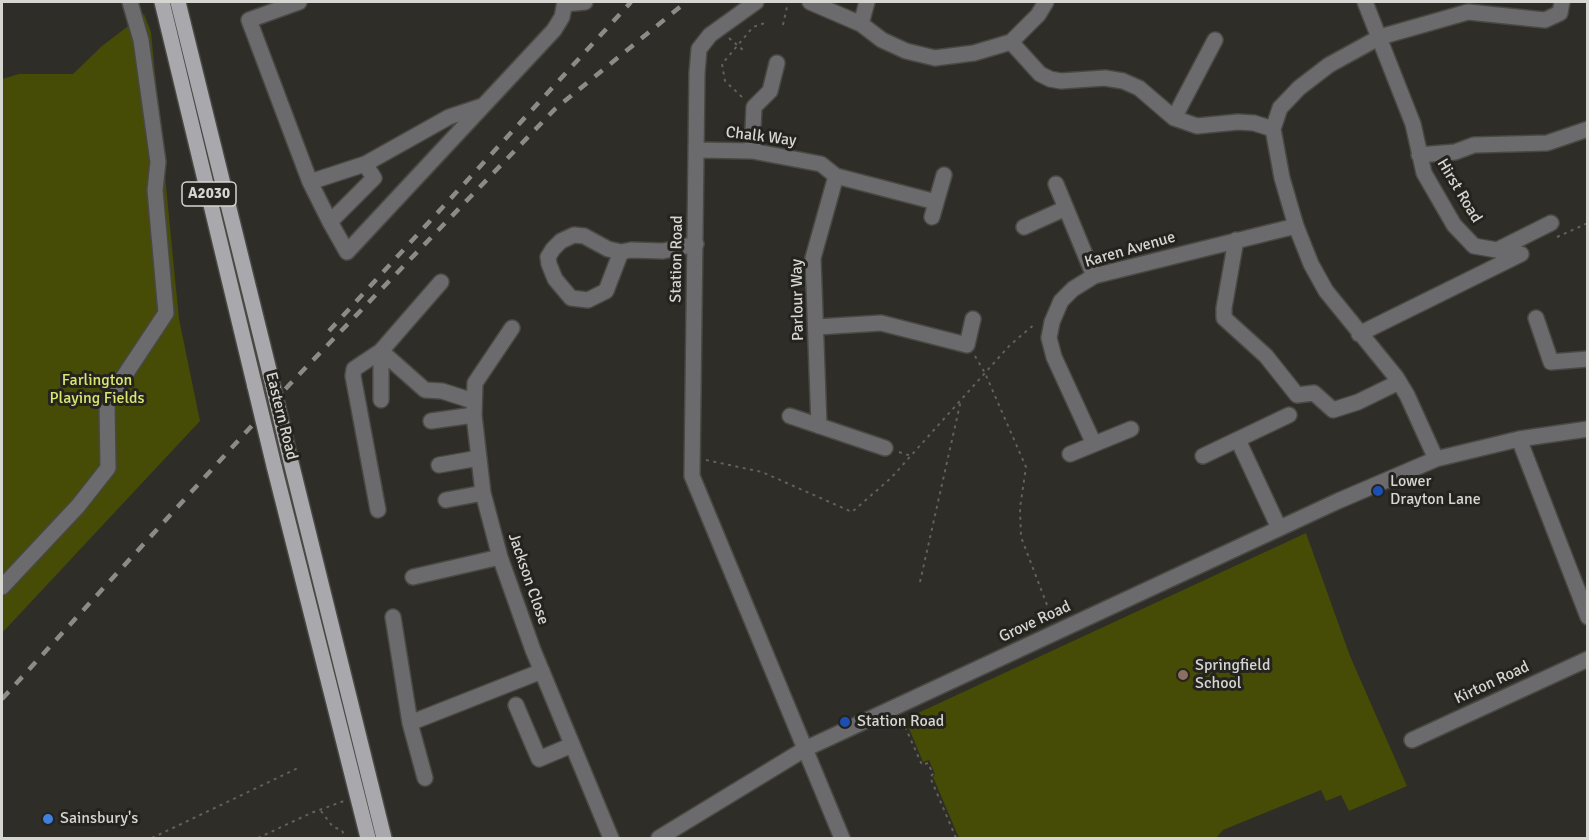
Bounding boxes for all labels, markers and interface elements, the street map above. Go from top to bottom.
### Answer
street label: Chalk Way [725,123,797,151]
street label: Hirst Road [1432,155,1486,227]
road number: A2030 [182,182,236,206]
street label: Station Road [667,215,687,303]
street label: Karen Avenue [1082,228,1178,272]
street label: Parlour Way [788,259,808,341]
street label: Eastern Road [261,370,301,462]
park label: Farlington Playing Fields [49,371,145,409]
place label: Lower Drayton Lane [1390,472,1481,510]
marker: Lower Drayton Lane [1371,484,1385,498]
street label: Jackson Close [503,531,553,627]
street label: Grove Road [996,597,1074,647]
place label: Springfield School [1195,656,1270,694]
street label: Kirton Road [1452,657,1532,709]
marker: Springfield School [1176,668,1190,682]
place label: Station Road [857,712,944,732]
marker: Station Road [838,715,852,729]
place label: Sainsbury's [60,809,138,829]
marker: Sainsbury's [41,812,55,826]

